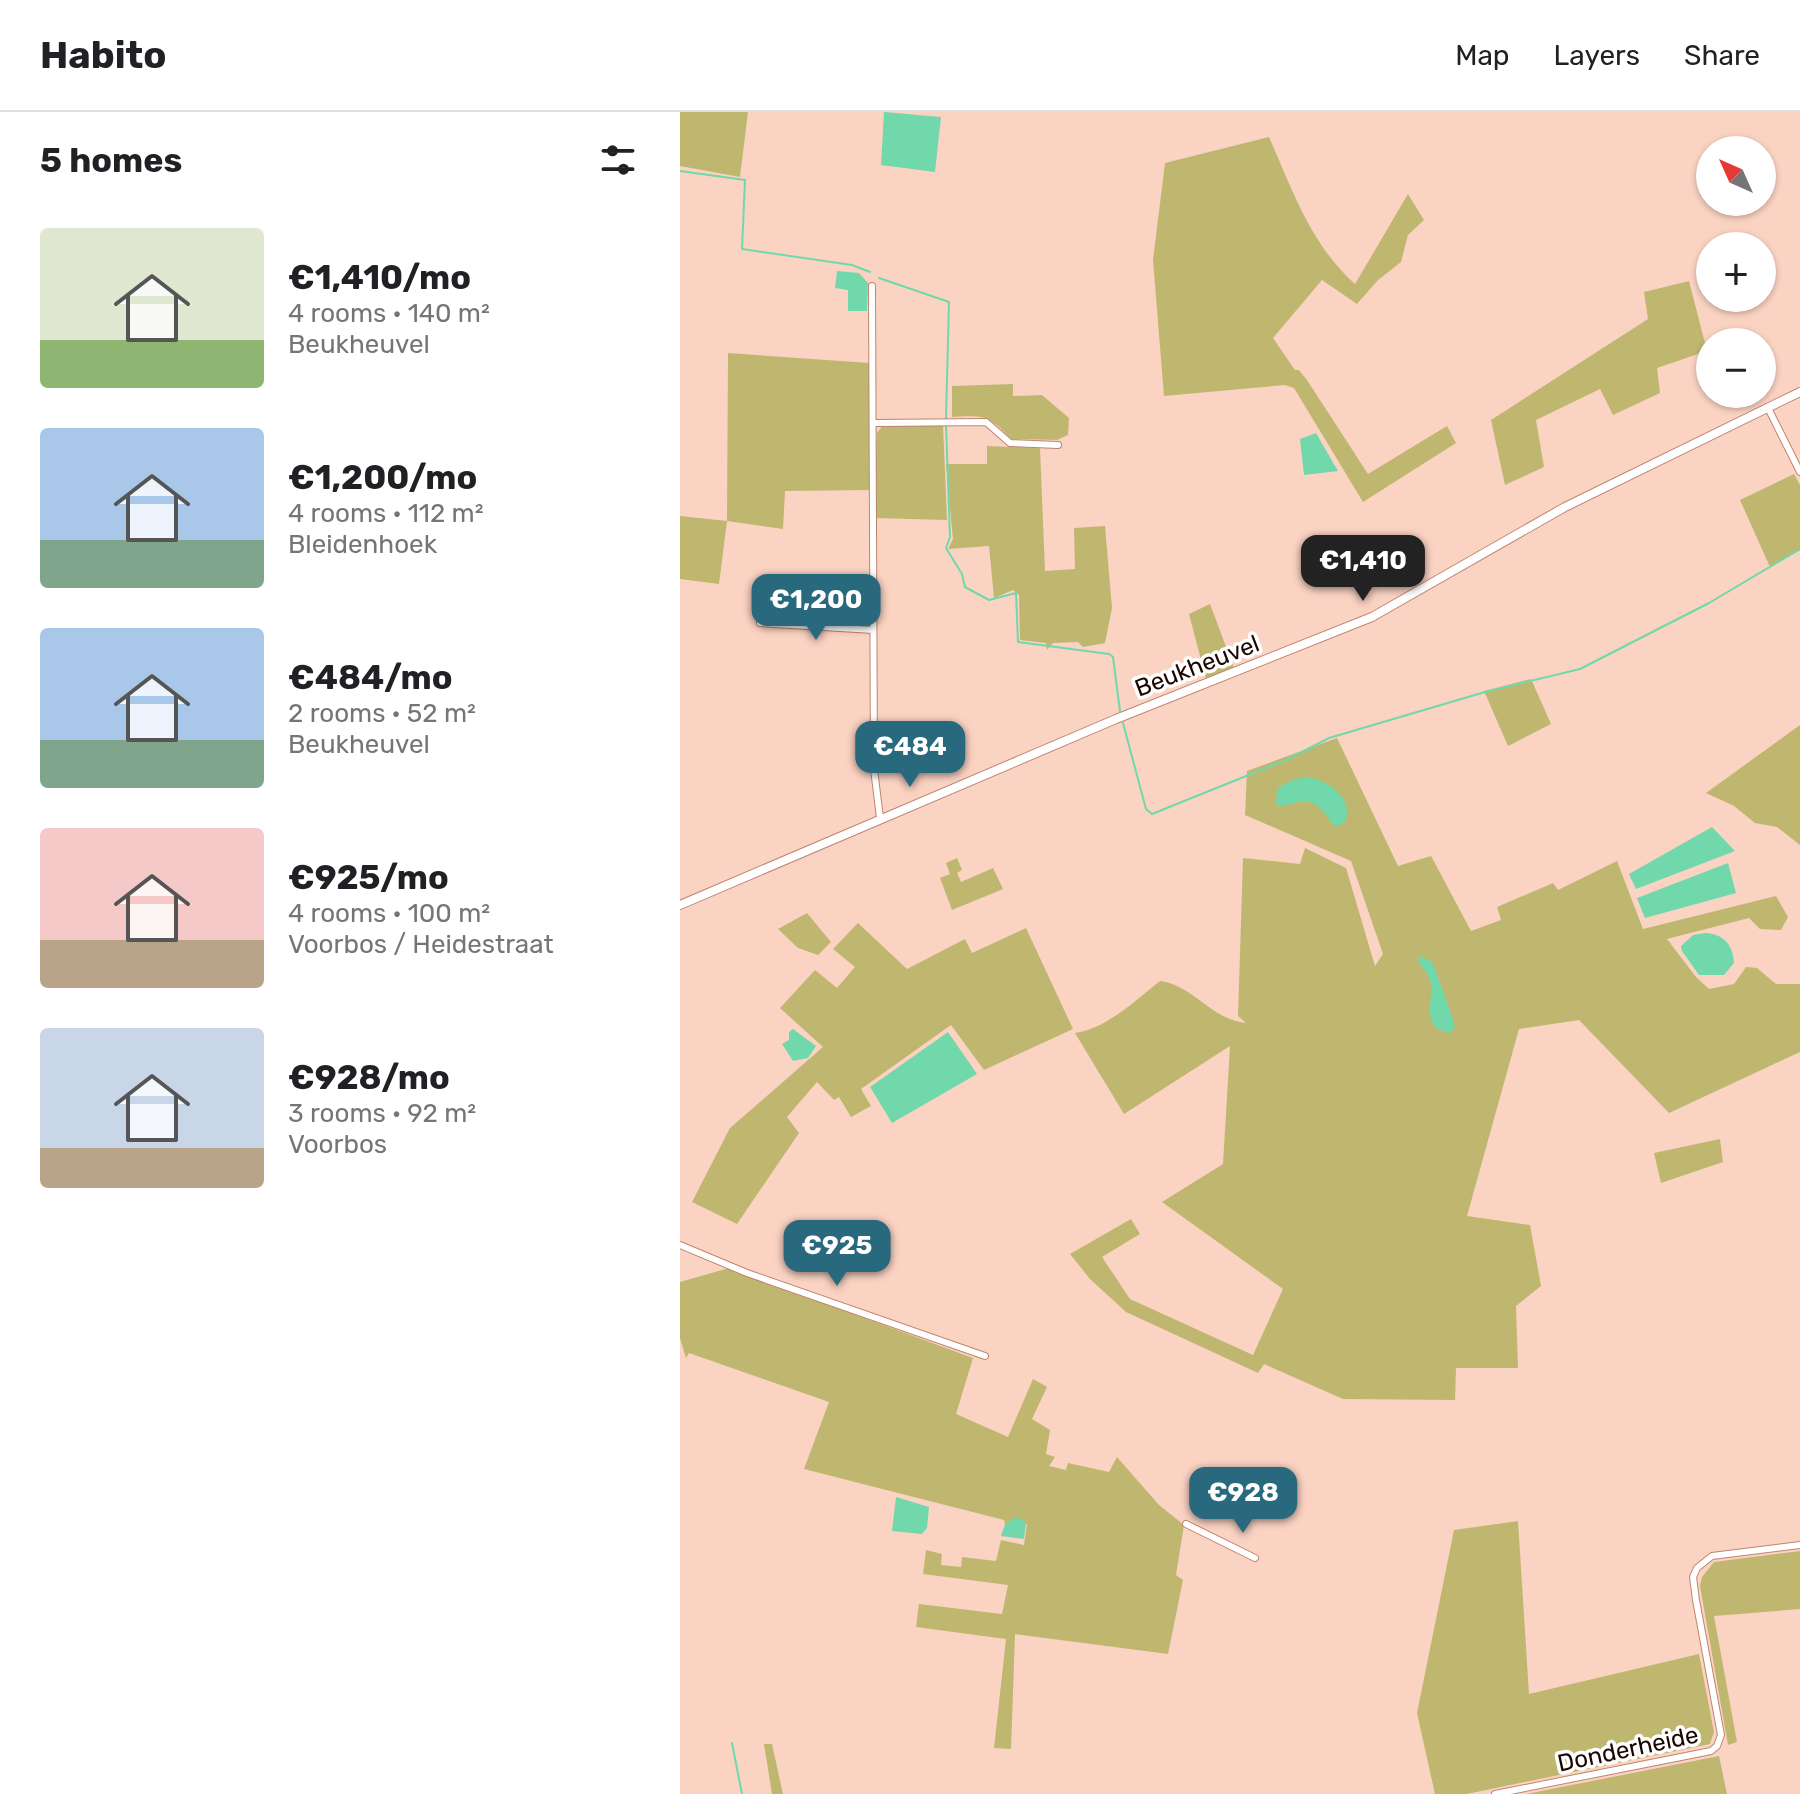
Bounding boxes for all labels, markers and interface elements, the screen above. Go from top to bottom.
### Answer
text: Habito [40,32,167,78]
text: Map [1455,39,1510,72]
text: Layers [1554,39,1640,72]
text: Share [1684,39,1760,72]
north arrow [1696,136,1776,216]
map controls [1696,136,1776,408]
icon: filters [596,138,640,182]
text: 5 homes [40,140,182,181]
button: + [1696,232,1776,312]
text: €1,410/mo [288,257,471,298]
icon: home [104,260,200,356]
text: 4 rooms · 140 m² [288,298,490,329]
button: − [1696,328,1776,408]
text: Beukheuvel [288,329,430,360]
text: €1,200/mo [288,457,477,498]
icon: home [104,460,200,556]
text: 4 rooms · 112 m² [288,498,484,529]
text: Bleidenhoek [288,529,437,560]
pin: €1,410 [1298,535,1428,603]
text: €1,410 [1319,545,1407,576]
pin: €1,200 [751,574,881,642]
text: €1,200 [770,584,862,615]
street label: Beukheuvel [1131,629,1263,703]
text: €484/mo [288,657,453,698]
icon: home [104,660,200,756]
text: 2 rooms · 52 m² [288,698,476,729]
pin: €484 [863,721,957,789]
text: Beukheuvel [288,729,430,760]
text: €484 [873,731,947,762]
text: €925/mo [288,857,449,898]
icon: home [104,860,200,956]
text: 4 rooms · 100 m² [288,898,490,929]
text: Voorbos / Heidestraat [288,929,554,960]
text: €928/mo [288,1057,450,1098]
icon: home [104,1060,200,1156]
text: 3 rooms · 92 m² [288,1098,476,1129]
text: Voorbos [288,1129,387,1160]
pin: €925 [790,1220,884,1288]
text: €925 [802,1230,872,1261]
pin: €928 [1196,1467,1290,1535]
text: €928 [1207,1477,1279,1508]
street label: Donderheide [1555,1720,1701,1778]

